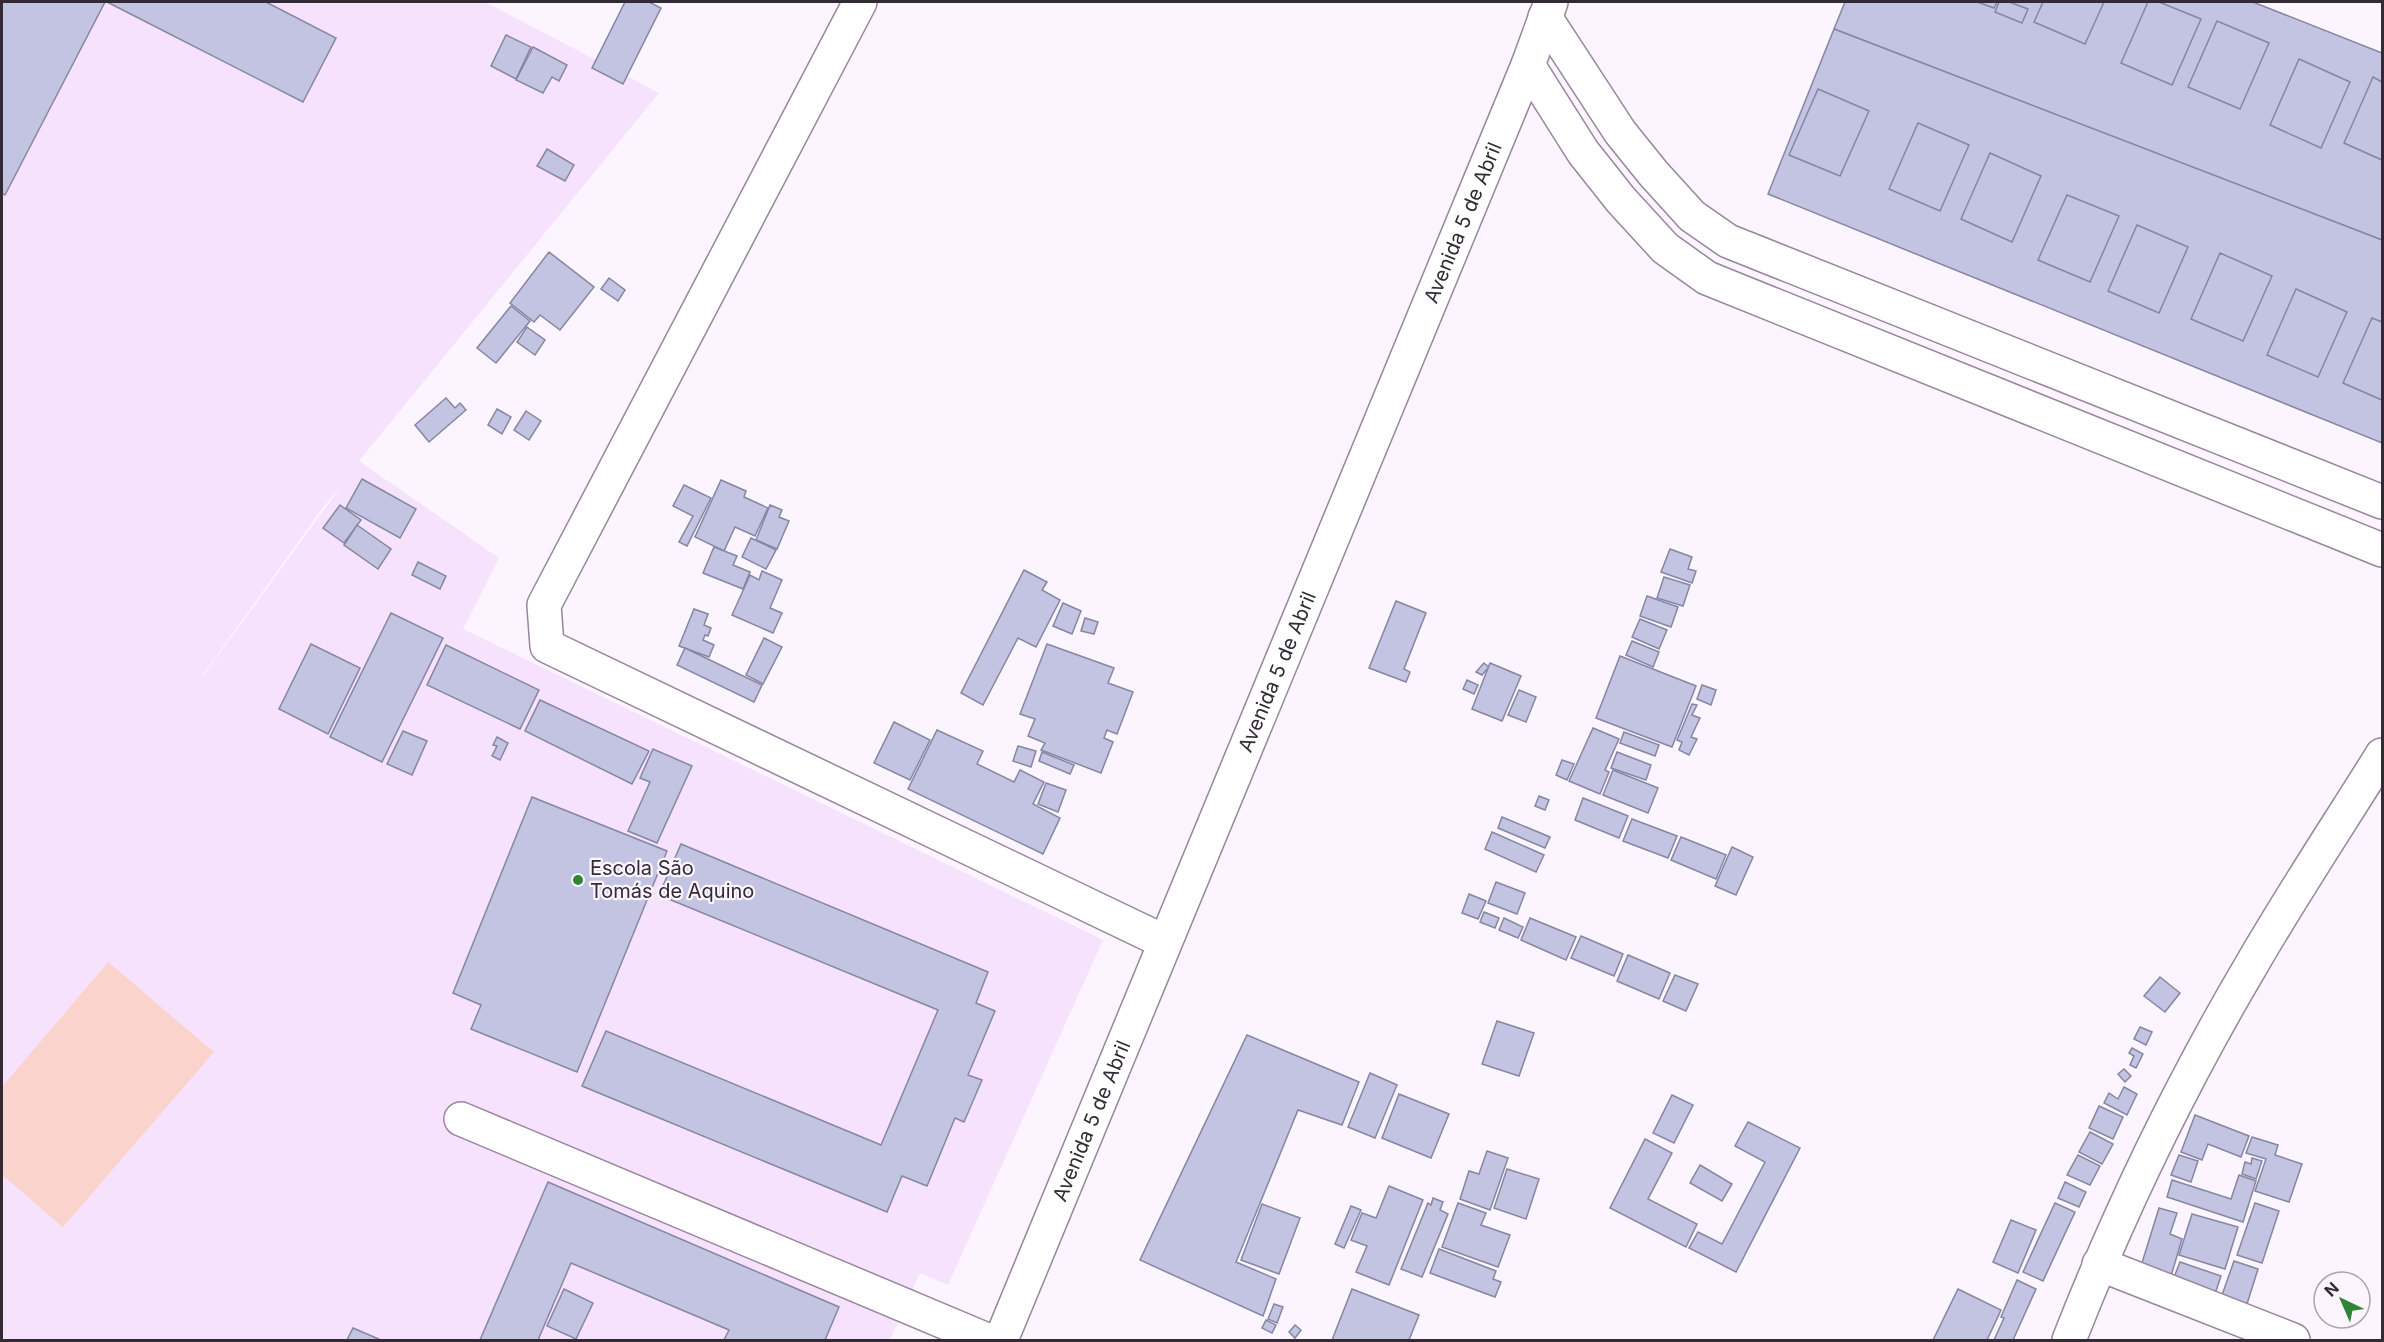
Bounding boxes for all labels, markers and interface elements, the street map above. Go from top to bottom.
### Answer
street label: Avenida 5 de Abril [1419,139,1507,307]
street label: Avenida 5 de Abril [1233,588,1321,756]
place label: Escola São Tomás de Aquino [590,856,754,903]
marker: Escola São Tomás de Aquino [571,873,585,887]
street label: Avenida 5 de Abril [1048,1037,1135,1205]
north arrow [2312,1270,2372,1330]
text: N [2320,1278,2343,1301]

